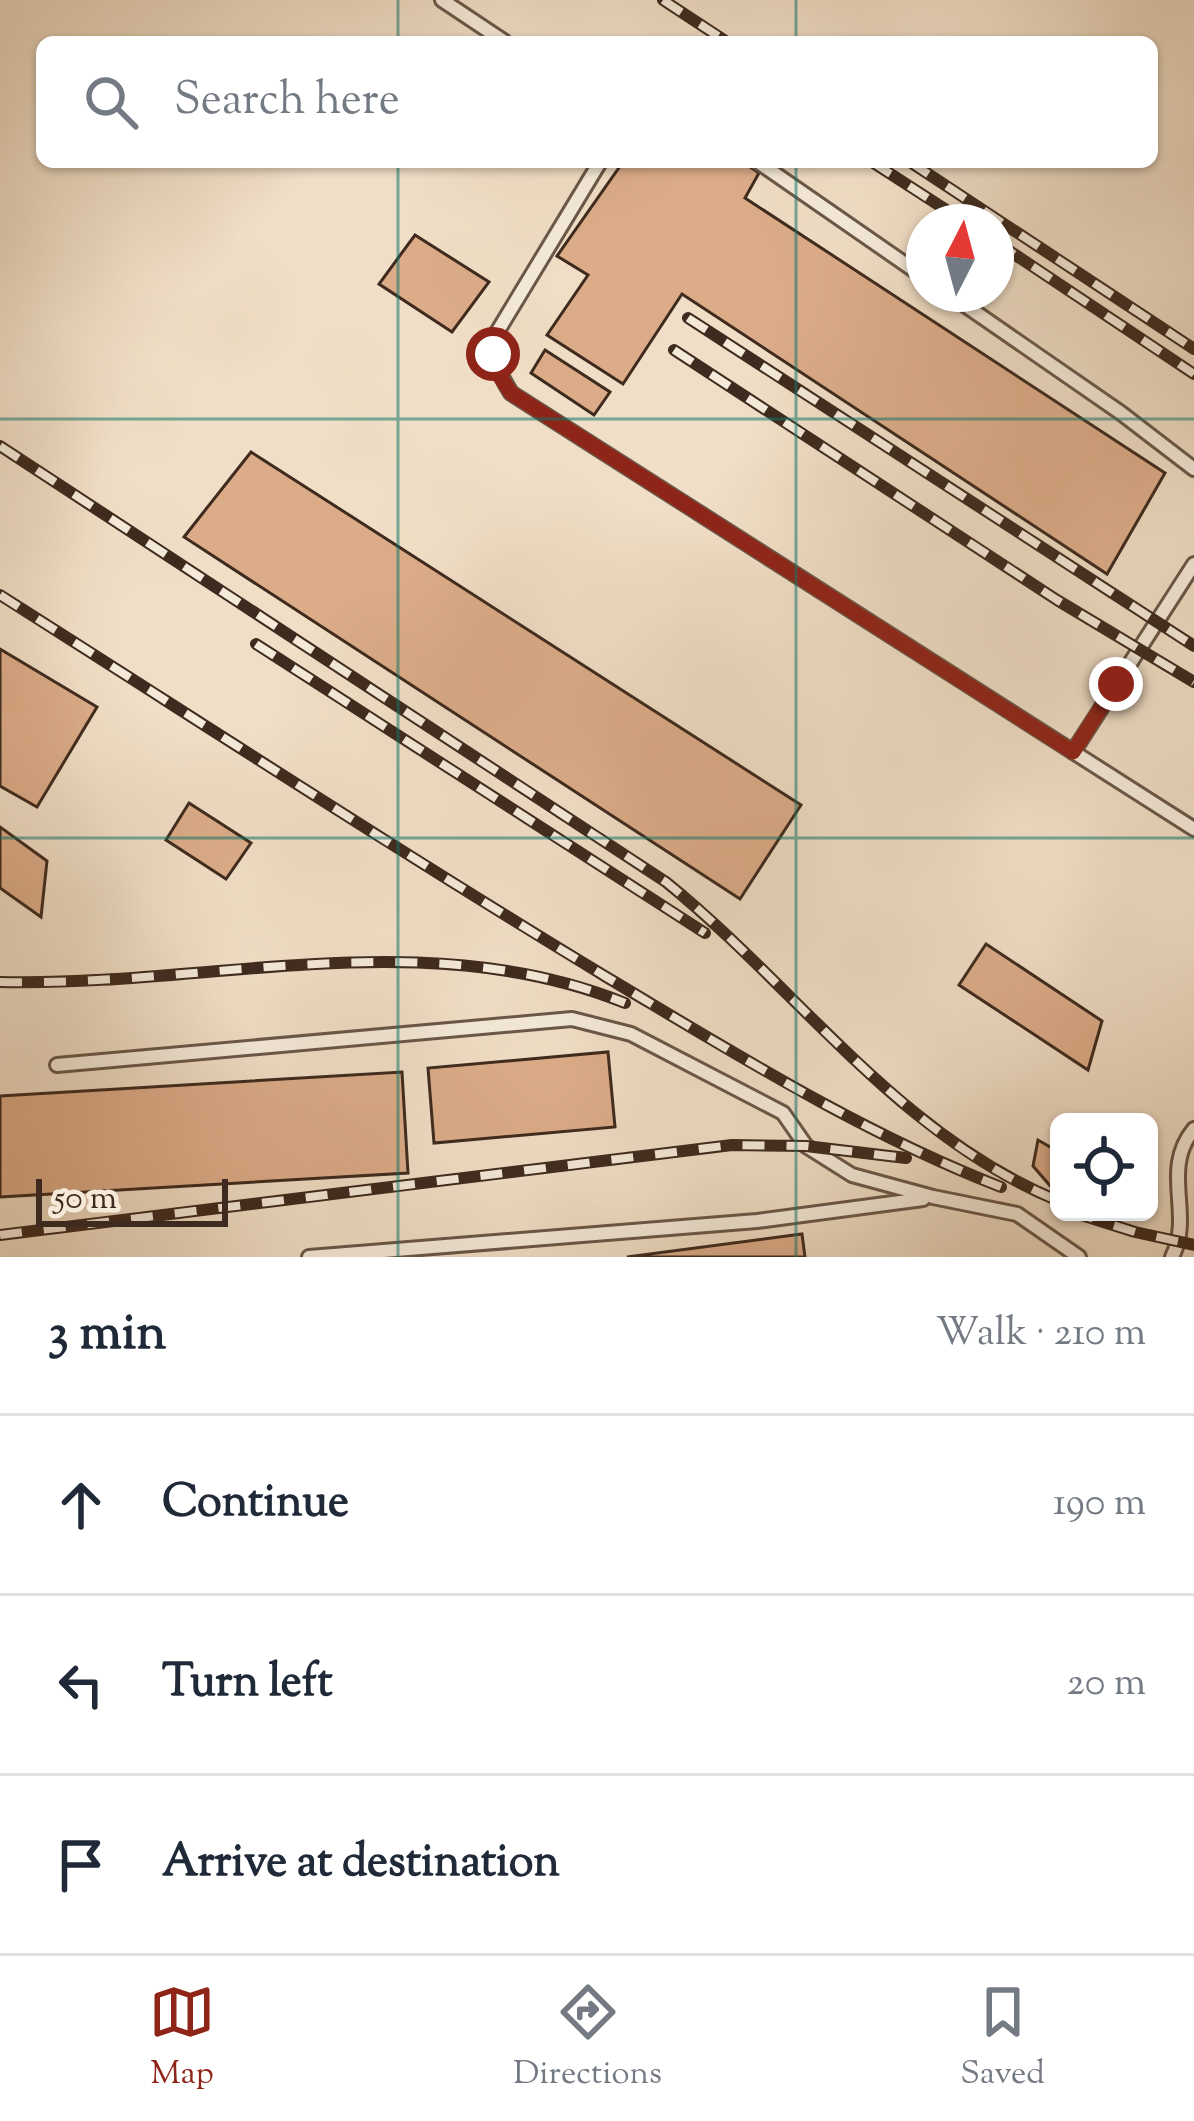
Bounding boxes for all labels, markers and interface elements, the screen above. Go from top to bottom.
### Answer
search box [36,36,1158,168]
icon: search [78,69,144,135]
text: Search here [174,70,400,135]
north arrow [906,204,1014,312]
route start [466,327,520,381]
route end [1089,657,1143,711]
map controls [1050,1113,1158,1221]
button: locate [1050,1113,1158,1221]
scale bar [36,1173,228,1226]
text: 50 m [54,1176,117,1224]
text: 3 min [48,1299,166,1372]
text: Walk · 210 m [936,1307,1146,1363]
icon: ahead [48,1472,114,1538]
text: Continue [162,1472,349,1537]
text: 190 m [1053,1477,1146,1533]
icon: left [48,1652,114,1718]
text: Turn left [162,1652,333,1717]
text: 20 m [1067,1657,1146,1713]
icon: arrive [48,1832,114,1898]
text: Arrive at destination [162,1832,560,1897]
tab: Map [149,1979,215,2099]
tab: Directions [513,1979,662,2099]
tab: Saved [960,1979,1045,2099]

